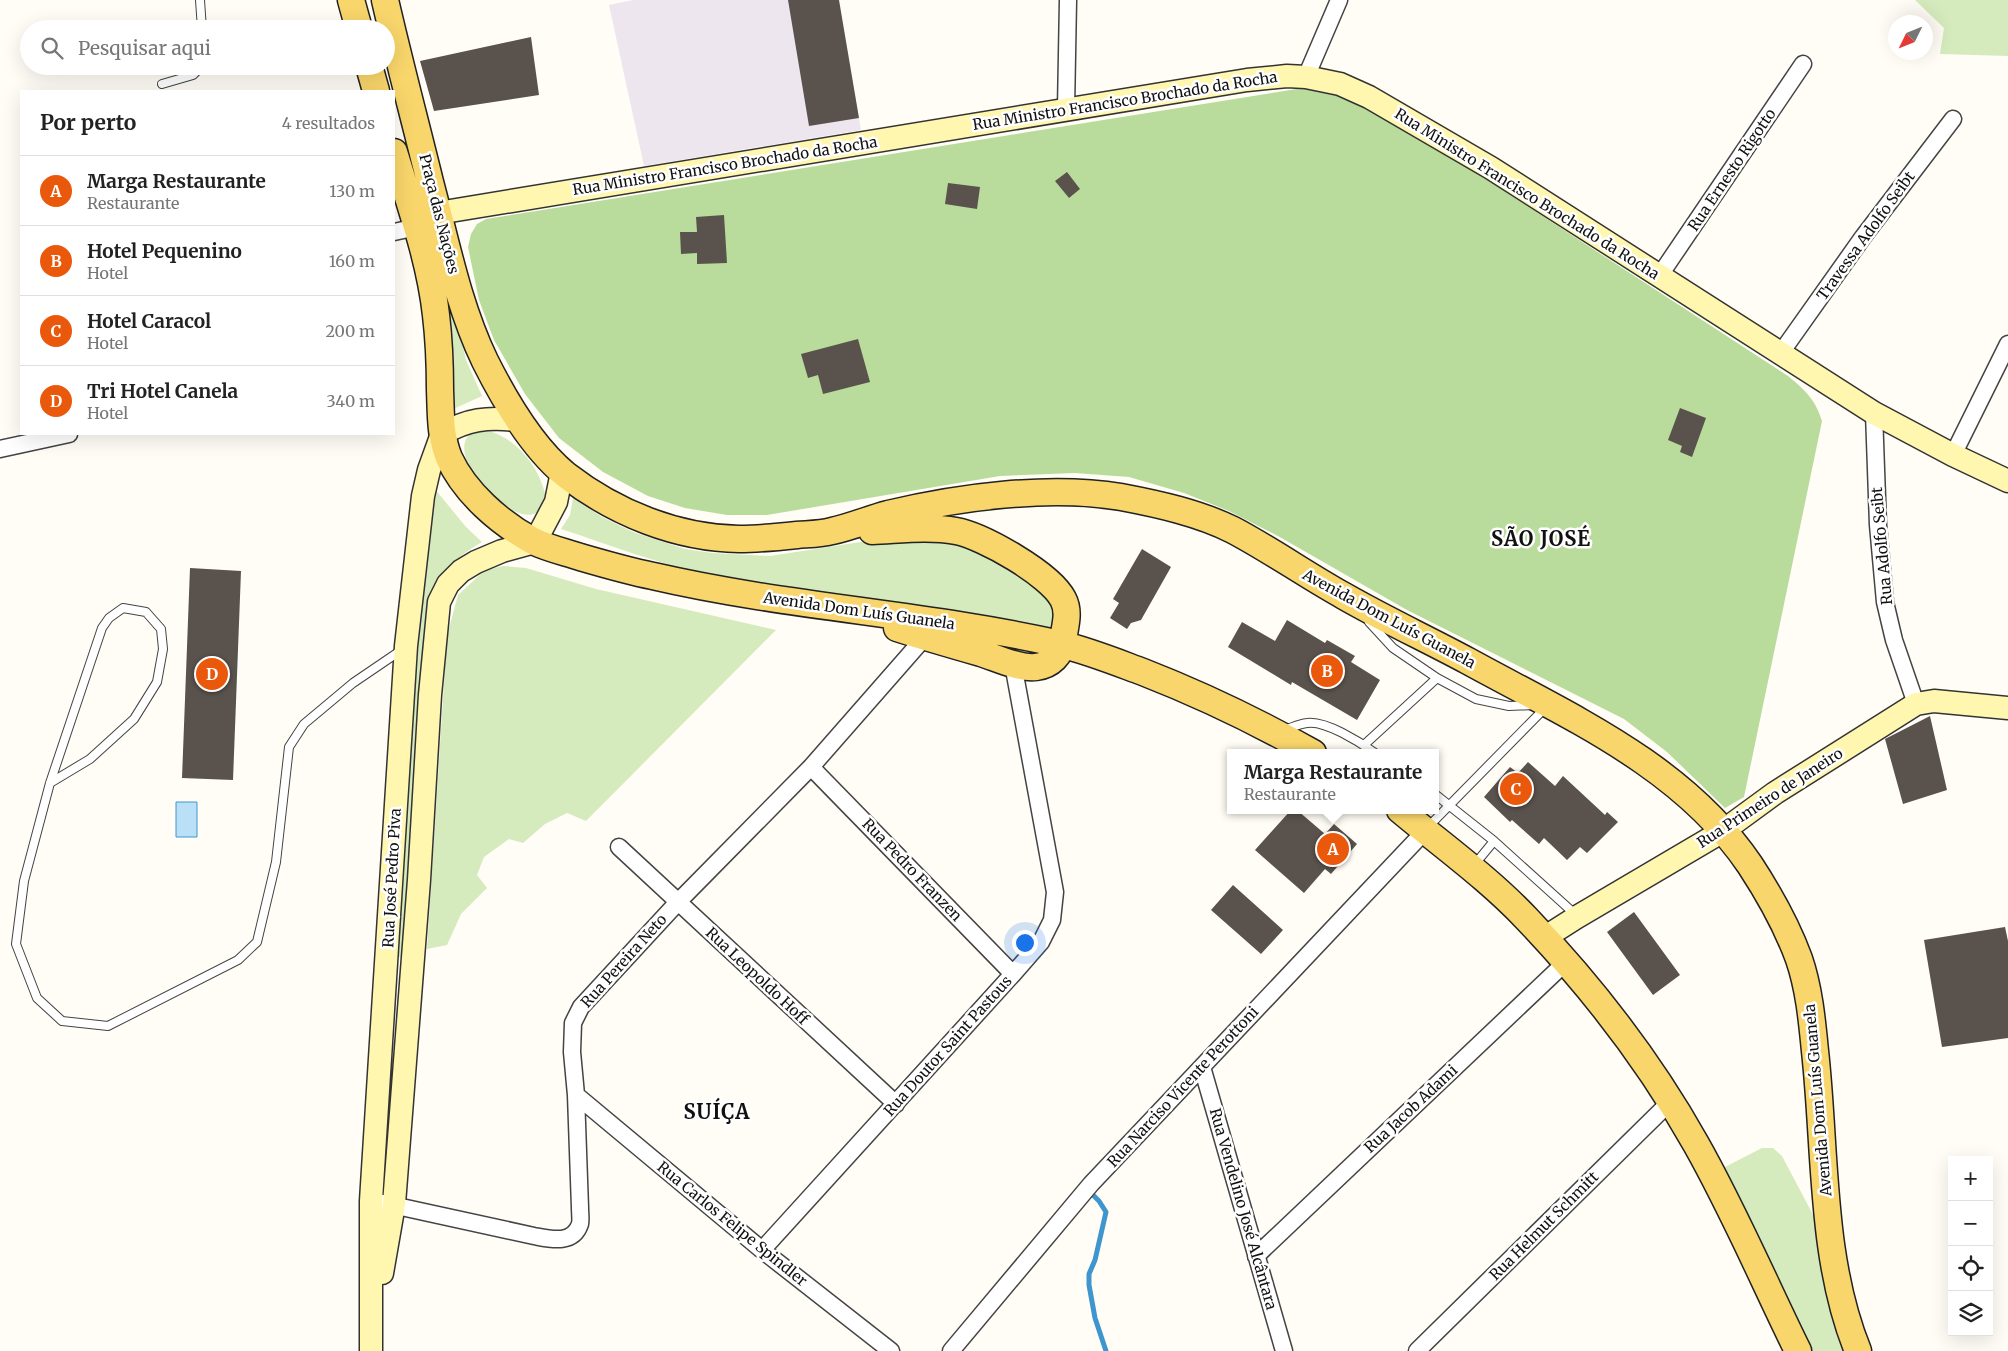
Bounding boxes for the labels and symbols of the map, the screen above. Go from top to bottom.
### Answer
north arrow [1888,15,1933,60]
street label: Rua Ministro Francisco Brochado da Rocha [971,67,1279,134]
street label: Rua Ministro Francisco Brochado da Rocha [1391,104,1663,283]
street label: Rua Ernesto Rigotto [1684,105,1780,235]
street label: Rua Ministro Francisco Brochado da Rocha [571,132,879,199]
street label: Praça das Nações [415,152,464,276]
street label: Travessa Adolfo Seibt [1812,167,1919,304]
street label: Rua Adolfo Seibt [1867,486,1896,606]
district label: SÃO JOSÉ [1491,524,1591,551]
street label: Avenida Dom Luís Guanela [1299,564,1479,672]
street label: Avenida Dom Luís Guanela [761,588,956,633]
pin: B [1311,652,1343,690]
pin: D [196,655,228,693]
street label: Rua Primeiro de Janeiro [1693,743,1846,852]
pin: C [1500,770,1532,808]
street label: Rua José Pedro Piva [378,808,405,948]
street label: Rua Pedro Franzen [858,814,966,925]
pin: A [1317,830,1349,868]
street label: Rua Pereira Neto [577,910,671,1011]
street label: Rua Leopoldo Hoff [702,923,814,1029]
your location [1012,930,1038,956]
street label: Rua Doutor Saint Pastous [880,972,1016,1120]
street label: Rua Narciso Vicente Perottoni [1103,1002,1262,1171]
street label: Avenida Dom Luís Guanela [1800,1003,1835,1198]
street label: Rua Jacob Adami [1360,1060,1461,1157]
district label: SUÍÇA [684,1097,750,1124]
street label: Rua Vendelino José Alcântara [1206,1106,1281,1312]
street label: Rua Carlos Felipe Spindler [653,1157,811,1290]
street label: Rua Helmut Schmitt [1485,1167,1602,1284]

